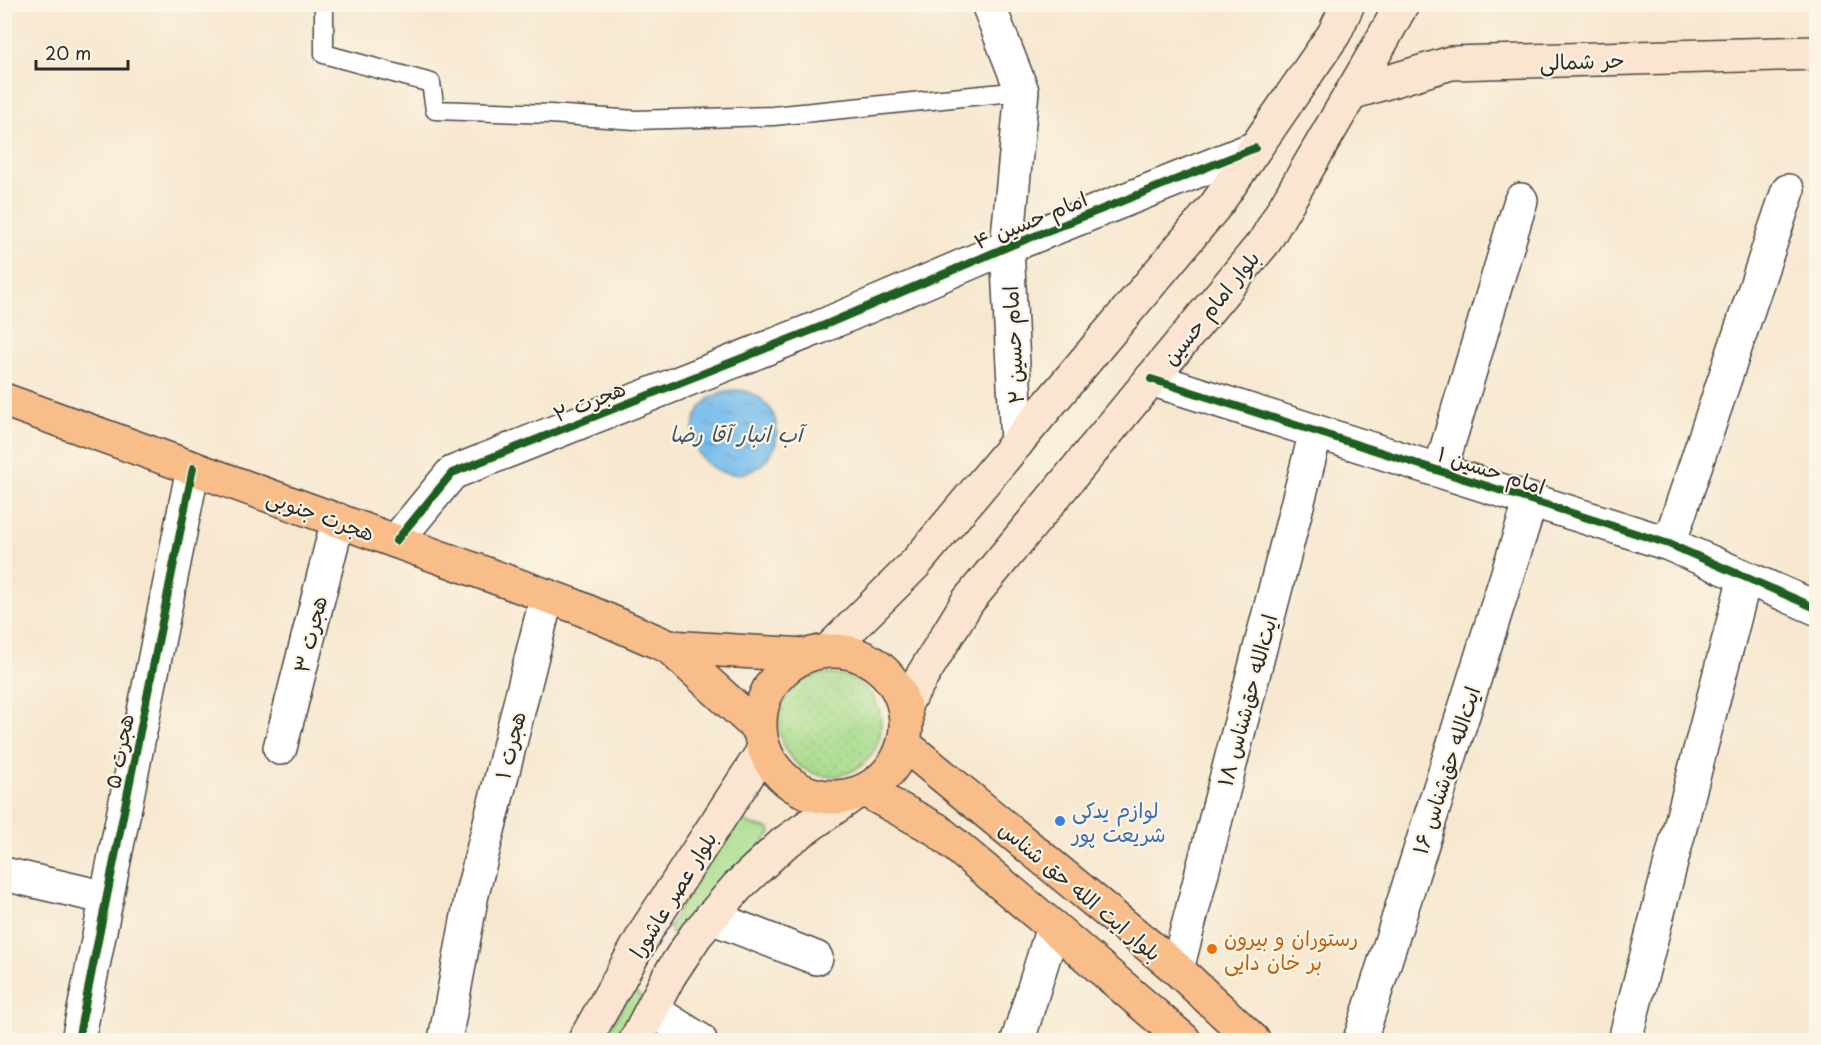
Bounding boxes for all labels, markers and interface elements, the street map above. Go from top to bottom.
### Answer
scale bar [36,33,128,71]
text: 20 m [45,39,91,66]
street label: حر شمالی [1539,43,1625,77]
street label: امام حسین ۴ [968,182,1092,258]
street label: بلوار امام حسین [1154,243,1268,373]
street label: امام حسین ۲ [993,285,1033,405]
street label: هجرت ۲ [548,371,630,429]
water label: آب انبار آقا رضا [670,416,808,449]
street label: امام حسین ۱ [1433,437,1550,503]
street label: هجرت جنوبی [263,480,379,548]
street label: هجرت ۳ [284,592,334,676]
street label: ایت‌الله حق‌شناس ۱۸ [1208,610,1284,790]
street label: ایت‌الله حق‌شناس ۱۶ [1403,682,1487,858]
street label: هجرت ۱ [485,708,533,782]
street label: هجرت ۵ [95,711,141,791]
place label: لوازم یدکی شریعت پور [1070,793,1166,849]
street label: بلوار ایت الله حق شناس [993,812,1169,968]
marker: لوازم یدکی شریعت پور [1053,814,1067,828]
street label: بلوار عصر عاشورا [620,825,724,963]
place label: رستوران و بیرون بر خان دایی [1224,921,1358,977]
marker: رستوران و بیرون بر خان دایی [1205,942,1219,956]

